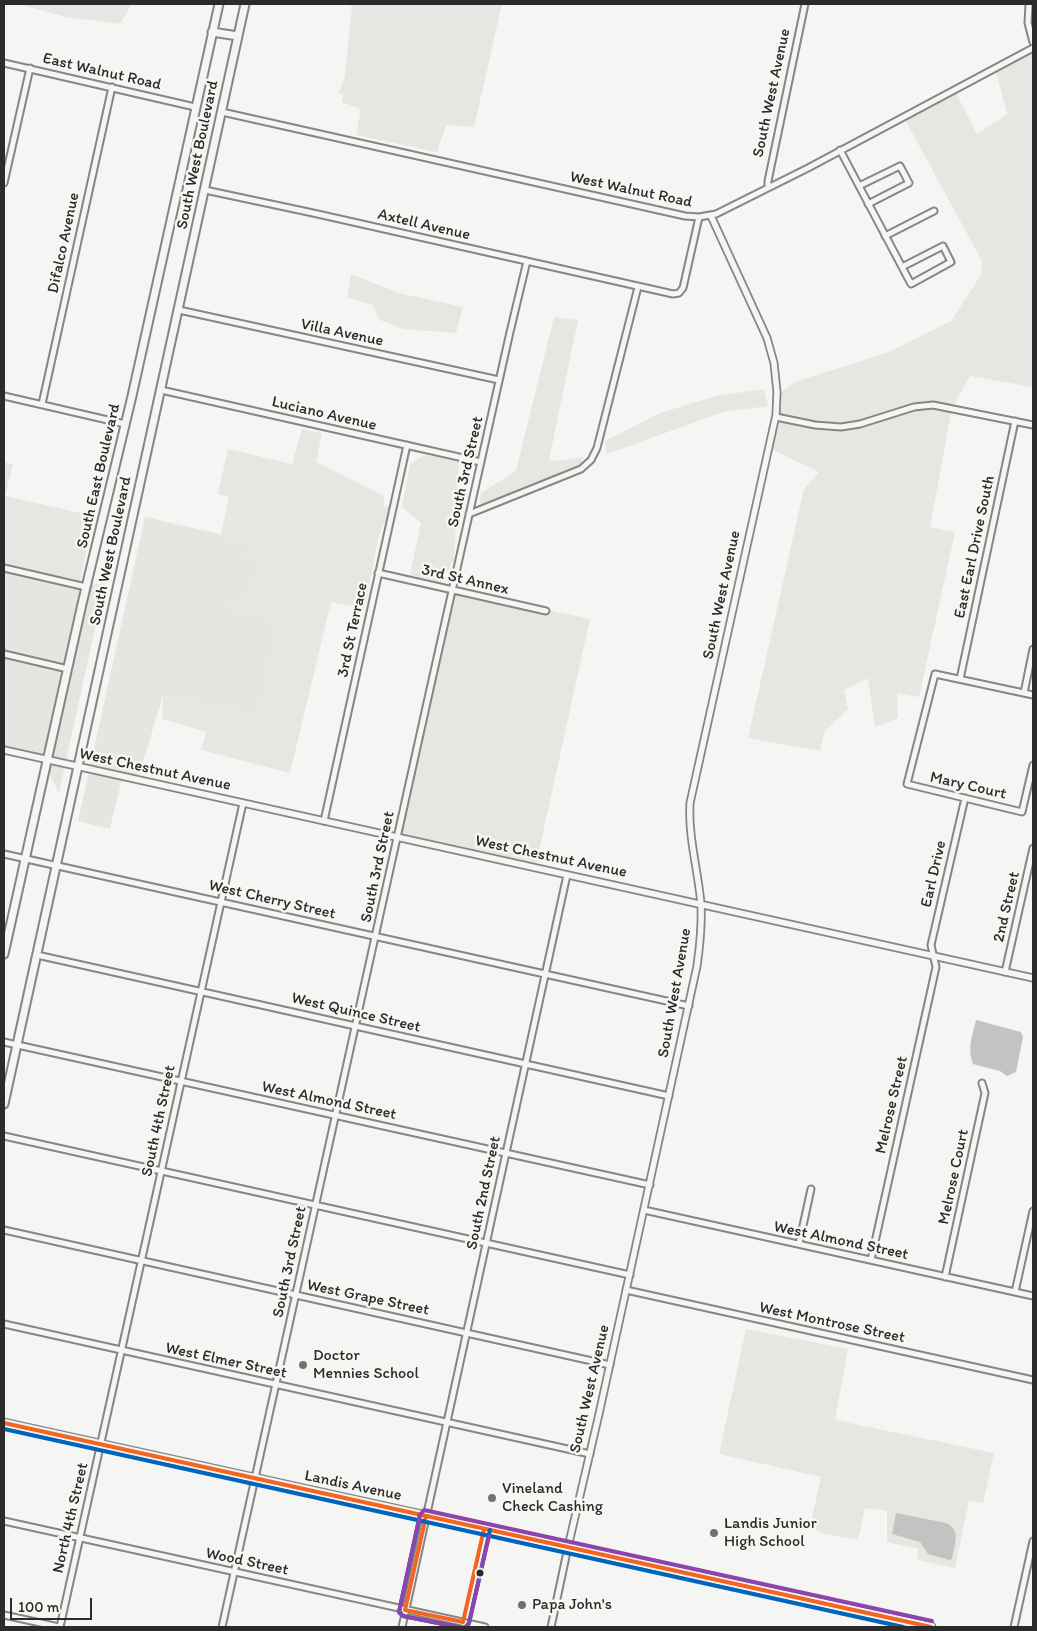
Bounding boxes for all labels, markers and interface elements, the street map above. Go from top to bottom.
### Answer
street label: South West Avenue [749,27,795,159]
street label: East Walnut Road [41,49,163,95]
street label: South West Boulevard [173,79,223,231]
street label: West Walnut Road [568,168,694,212]
street label: Difalco Avenue [44,191,84,295]
street label: Axtell Avenue [376,205,472,245]
street label: Villa Avenue [299,315,385,351]
street label: Luciano Avenue [270,393,378,435]
street label: South East Boulevard [73,402,125,550]
street label: South 3rd Street [444,415,488,529]
street label: East Earl Drive South [951,474,999,620]
street label: South West Boulevard [86,475,136,627]
street label: South West Avenue [699,529,745,661]
street label: 3rd St Annex [419,561,511,599]
street label: 3rd St Terrace [334,581,372,679]
street label: West Chestnut Avenue [77,745,233,795]
street label: Mary Court [928,768,1008,804]
street label: South 3rd Street [357,810,399,924]
street label: West Chestnut Avenue [473,832,629,882]
street label: Earl Drive [917,839,951,909]
street label: 2nd Street [990,870,1024,944]
street label: West Cherry Street [207,876,337,924]
street label: South West Avenue [654,927,696,1059]
street label: West Quince Street [290,989,422,1037]
street label: Melrose Street [871,1054,913,1156]
street label: South 4th Street [138,1064,180,1178]
street label: West Almond Street [260,1077,398,1125]
street label: Melrose Court [935,1128,973,1226]
street label: South 2nd Street [463,1134,505,1252]
street label: South 3rd Street [269,1205,311,1319]
street label: West Almond Street [772,1217,910,1265]
street label: West Grape Street [305,1276,431,1320]
street label: West Montrose Street [757,1298,907,1348]
street label: South West Avenue [566,1323,614,1455]
street label: West Elmer Street [164,1339,288,1383]
place label: Doctor Mennies School [313,1346,419,1384]
marker: Doctor Mennies School [297,1359,309,1371]
street label: North 4th Street [49,1461,93,1575]
street label: Landis Avenue [303,1466,403,1506]
place label: Vineland Check Cashing [502,1479,603,1517]
marker: Vineland Check Cashing [486,1492,498,1504]
place label: Landis Junior High School [724,1514,817,1552]
marker: Landis Junior High School [708,1527,720,1539]
street label: Wood Street [204,1544,290,1580]
unlabelled marker [475,1568,485,1578]
scale bar [12,1588,95,1620]
place label: Papa John's [532,1595,612,1615]
text: 100 m [18,1598,59,1616]
marker: Papa John's [516,1599,528,1611]

